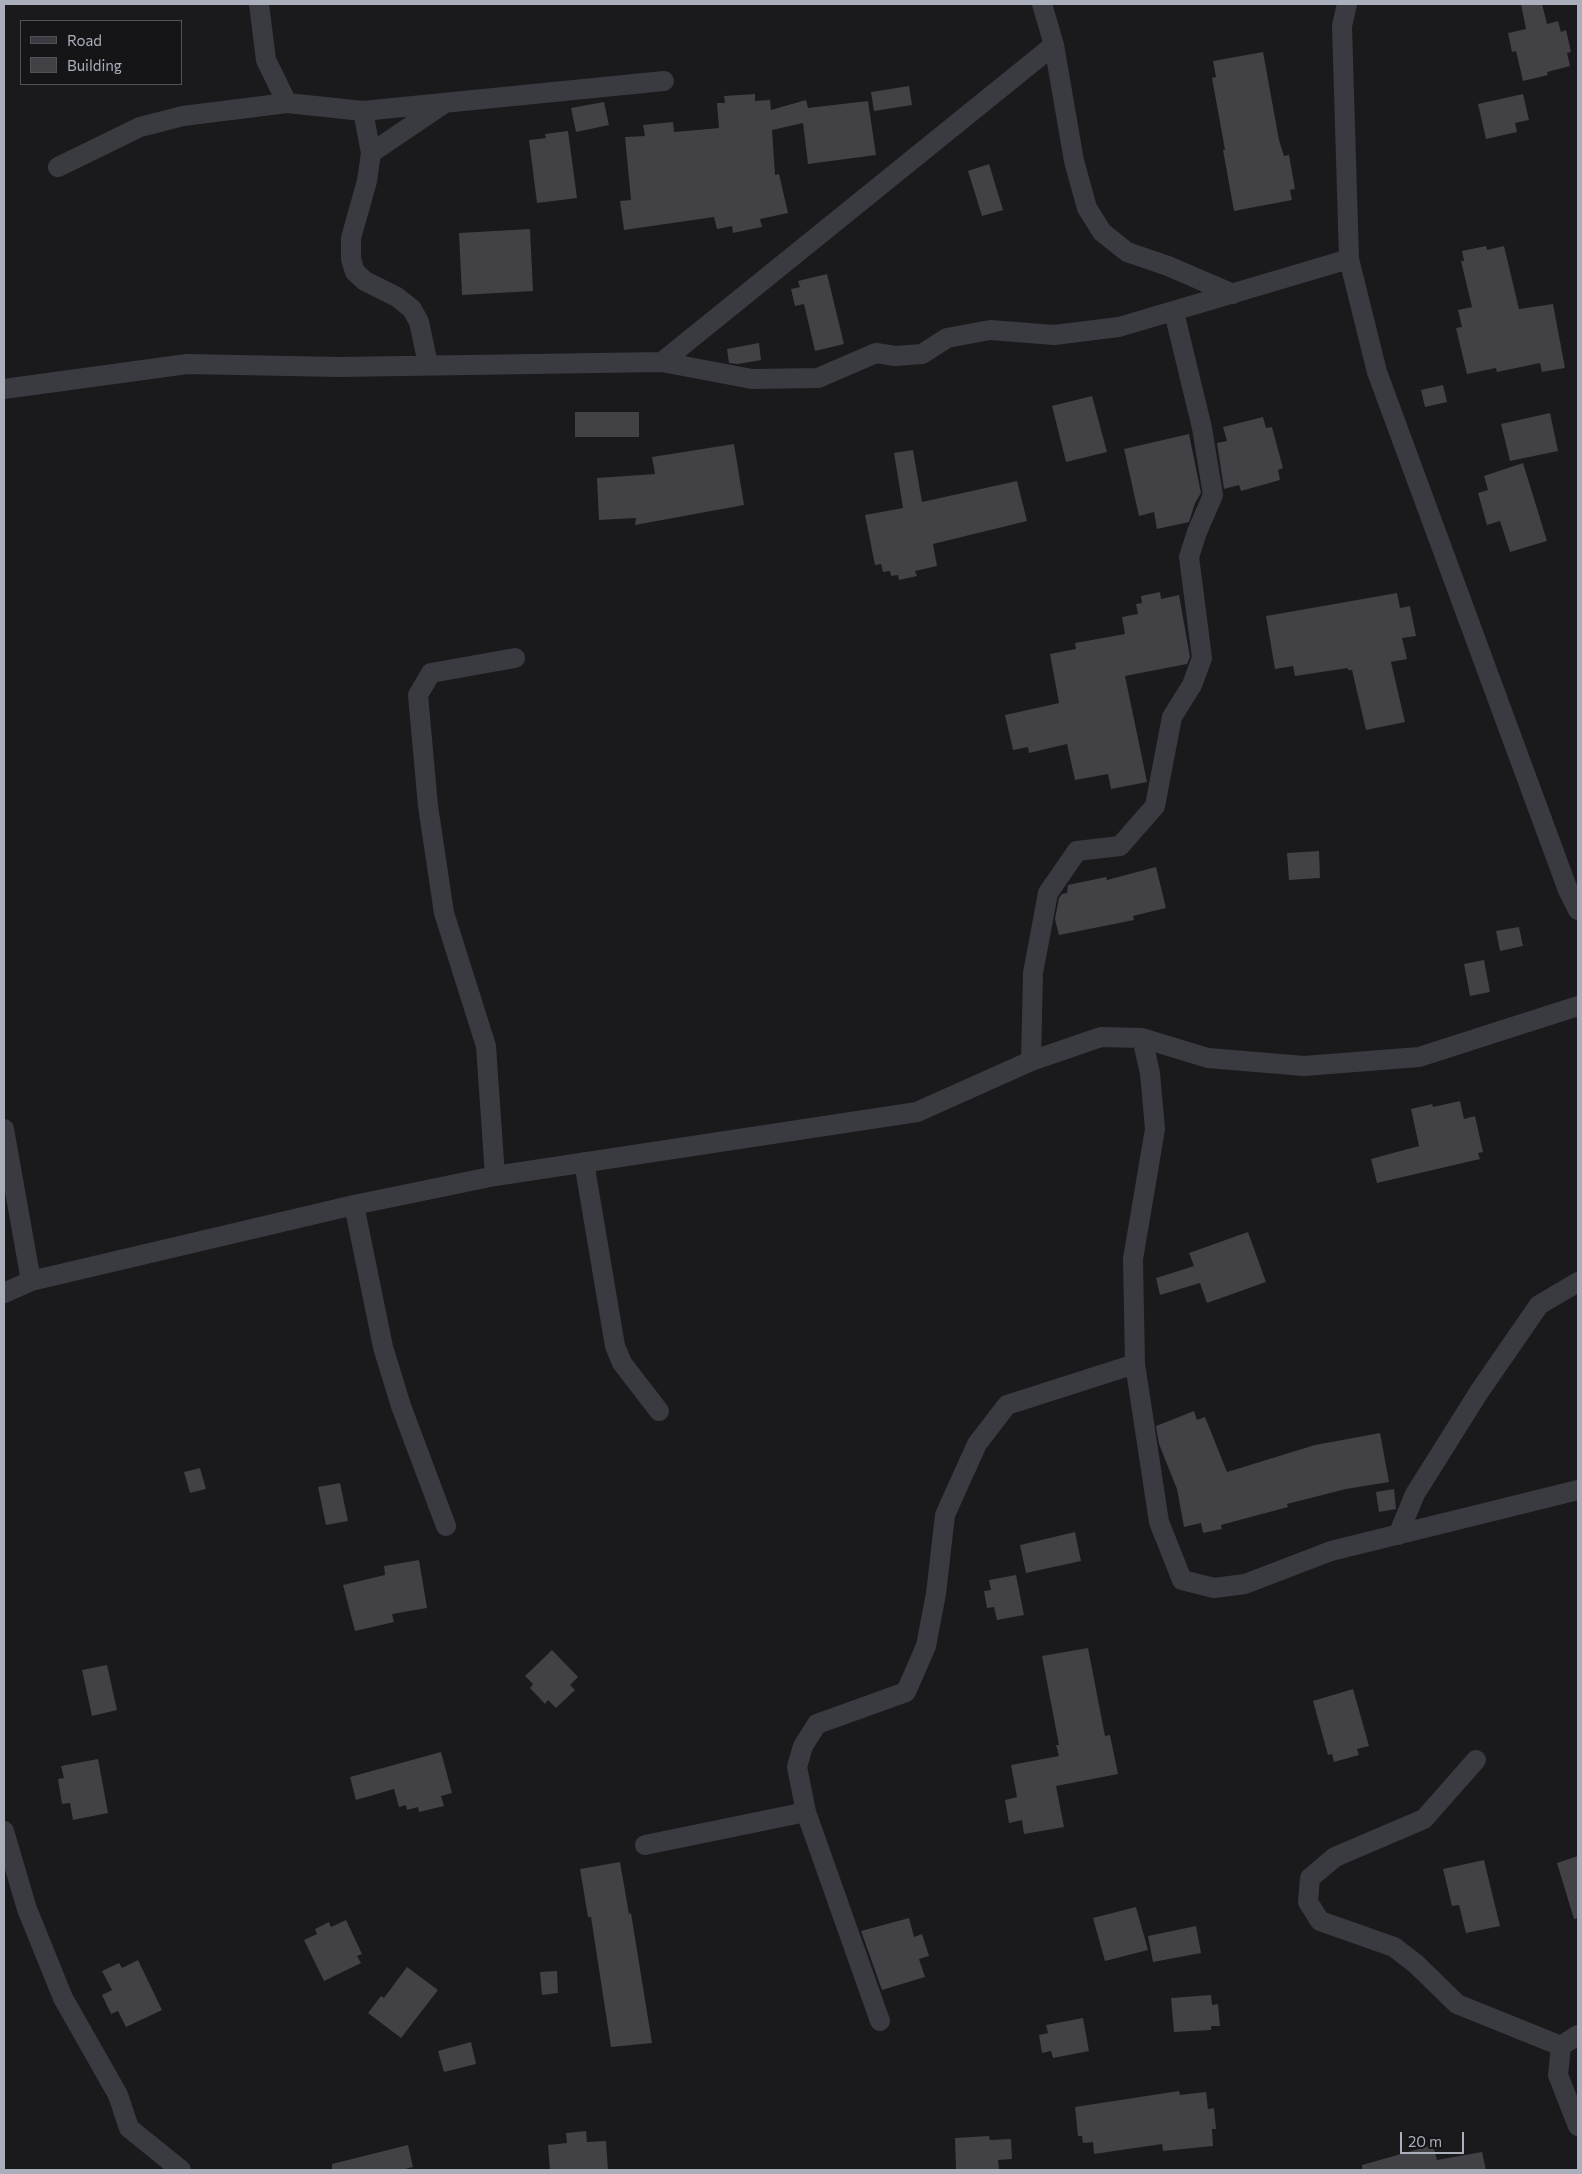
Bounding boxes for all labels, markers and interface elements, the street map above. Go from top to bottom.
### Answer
legend [20,20,182,85]
text: Road [67,31,102,49]
text: Building [67,56,122,74]
scale bar [1402,2122,1466,2154]
text: 20 m [1408,2132,1442,2150]

